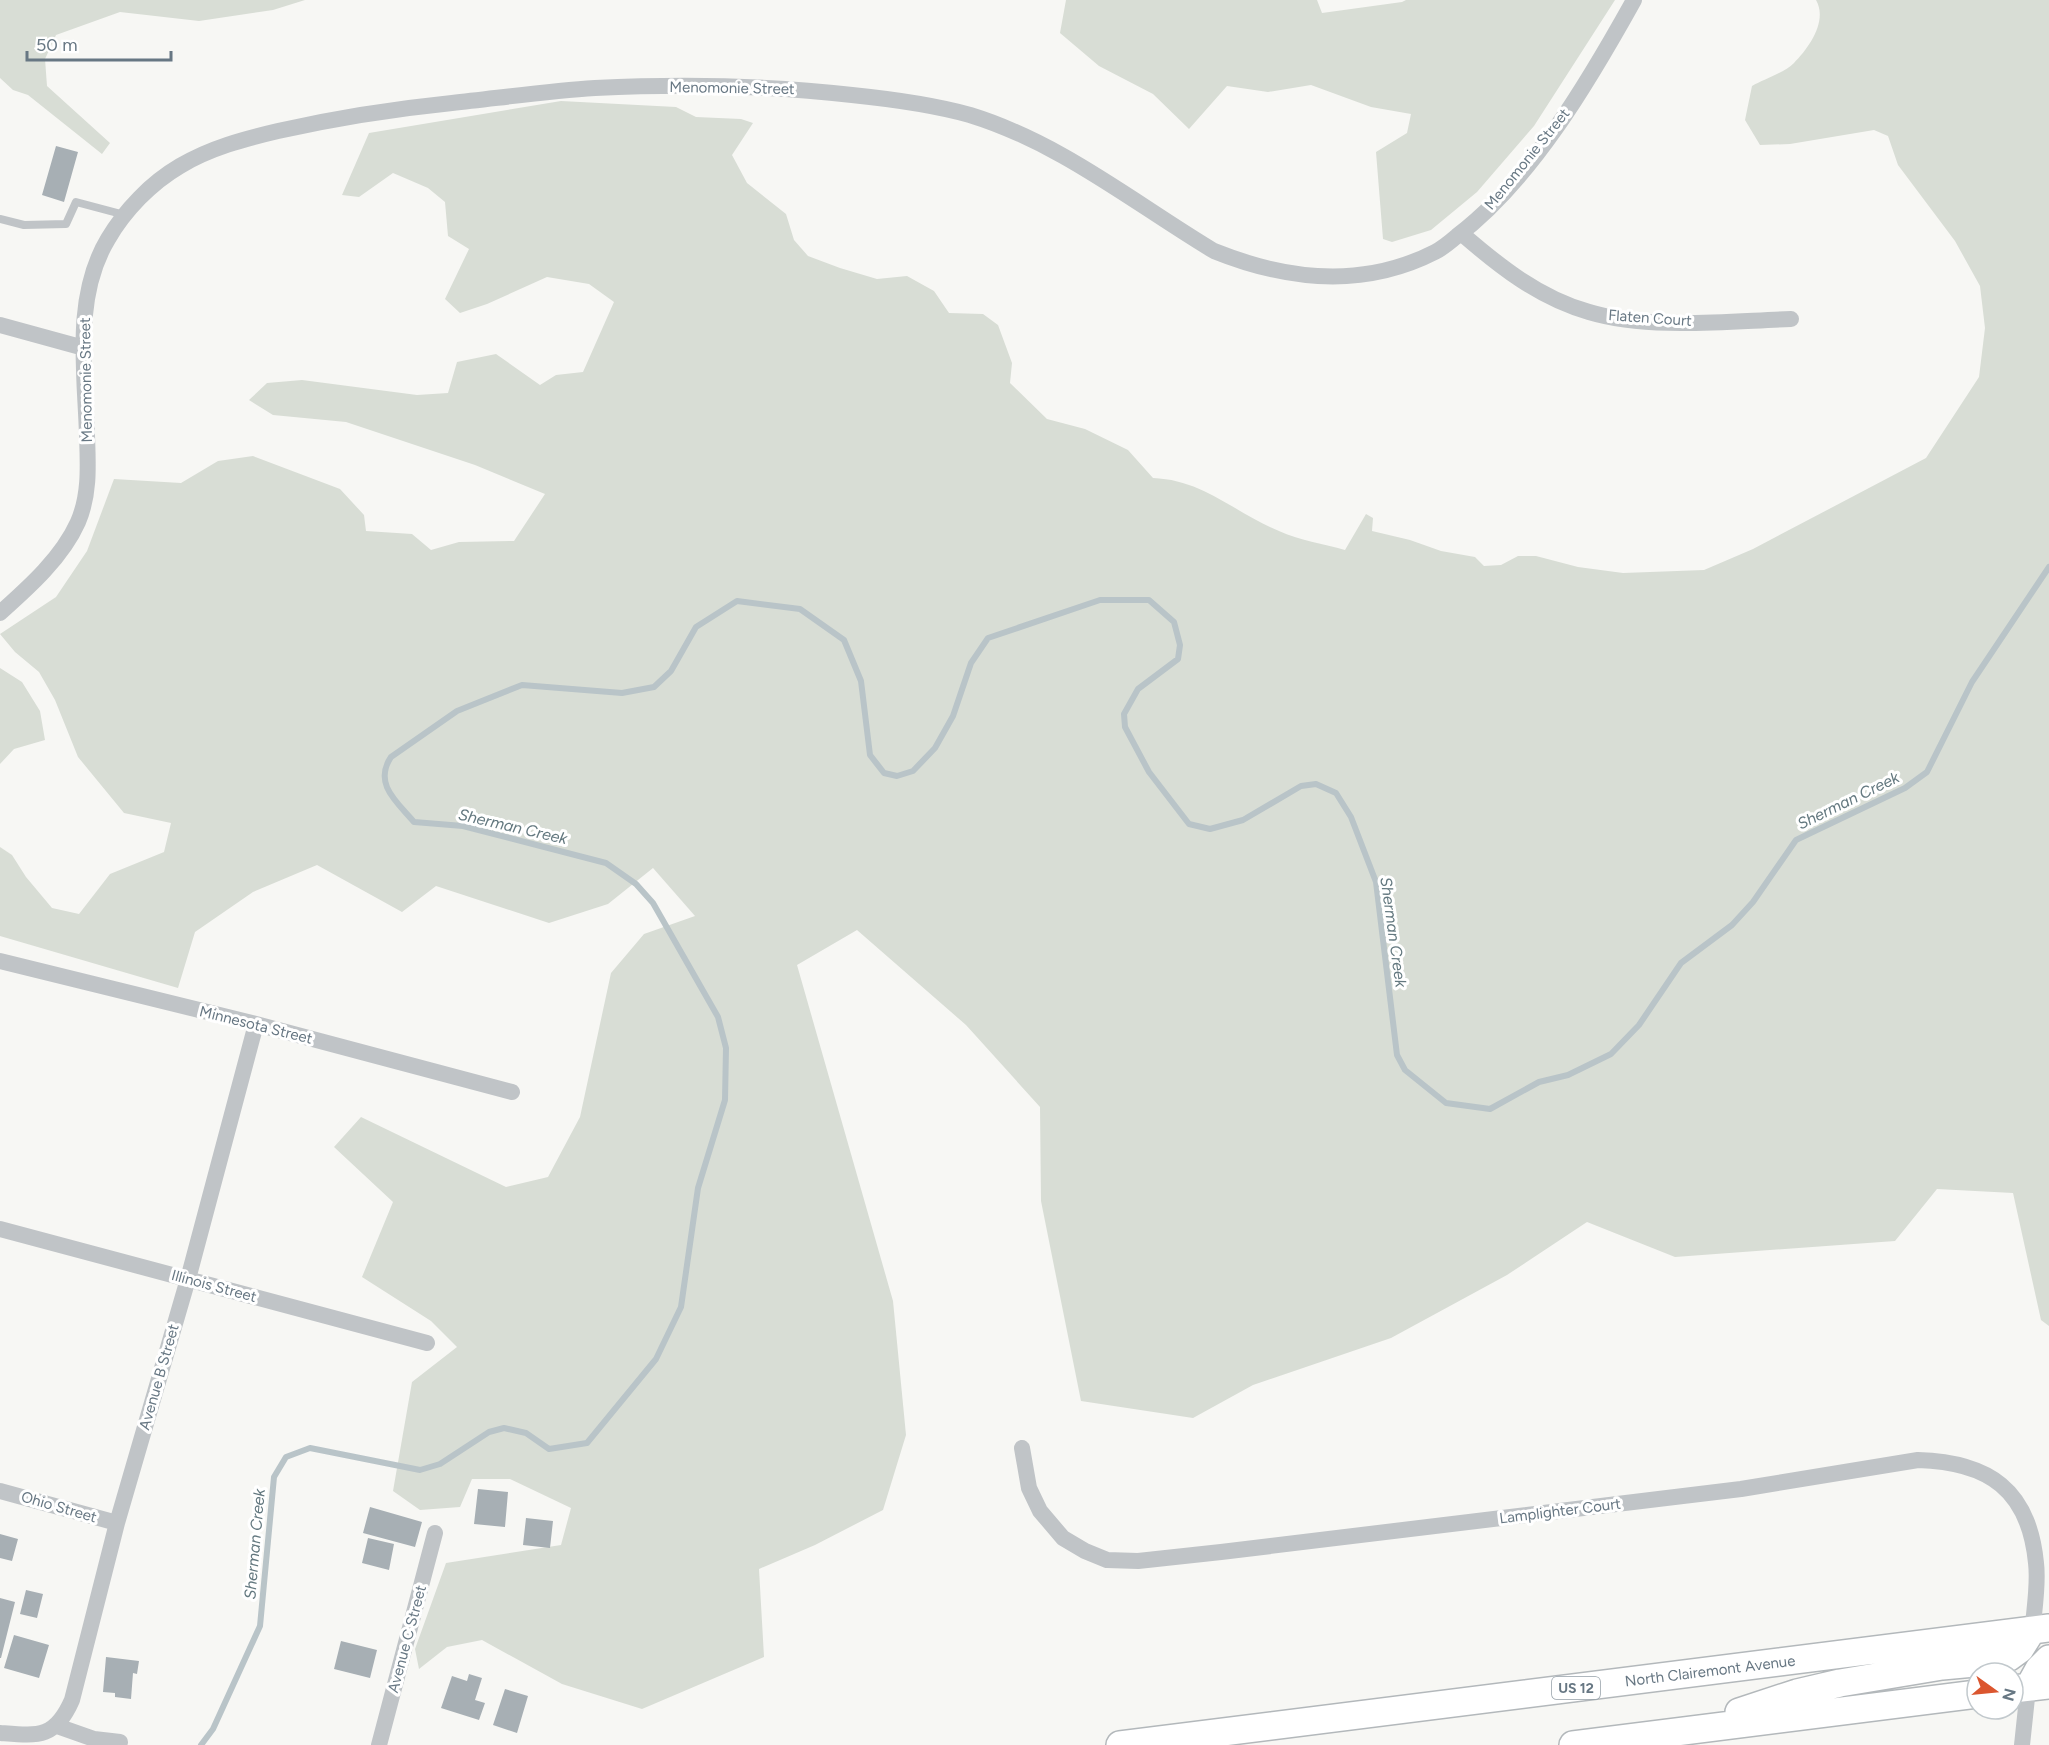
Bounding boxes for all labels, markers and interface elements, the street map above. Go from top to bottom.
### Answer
scale bar [27,24,171,62]
text: 50 m [36,34,78,56]
street label: Menomonie Street [669,78,795,98]
street label: Menomonie Street [1481,104,1574,213]
street label: Flaten Court [1608,306,1693,330]
street label: Menomonie Street [76,317,96,443]
water label: Sherman Creek [1794,767,1903,833]
water label: Sherman Creek [457,805,570,849]
water label: Sherman Creek [1376,876,1411,990]
street label: Minnesota Street [198,1002,315,1048]
street label: Illinois Street [169,1266,259,1306]
street label: Avenue B Street [135,1322,183,1432]
water label: Sherman Creek [240,1487,269,1600]
street label: Ohio Street [19,1488,99,1526]
street label: Lamplighter Court [1498,1495,1622,1527]
street label: Avenue C Street [384,1583,430,1695]
street label: North Clairemont Avenue [1624,1652,1796,1690]
north arrow [1965,1661,2025,1721]
road number: US 12 [1552,1677,1600,1699]
text: N [1998,1686,2020,1703]

